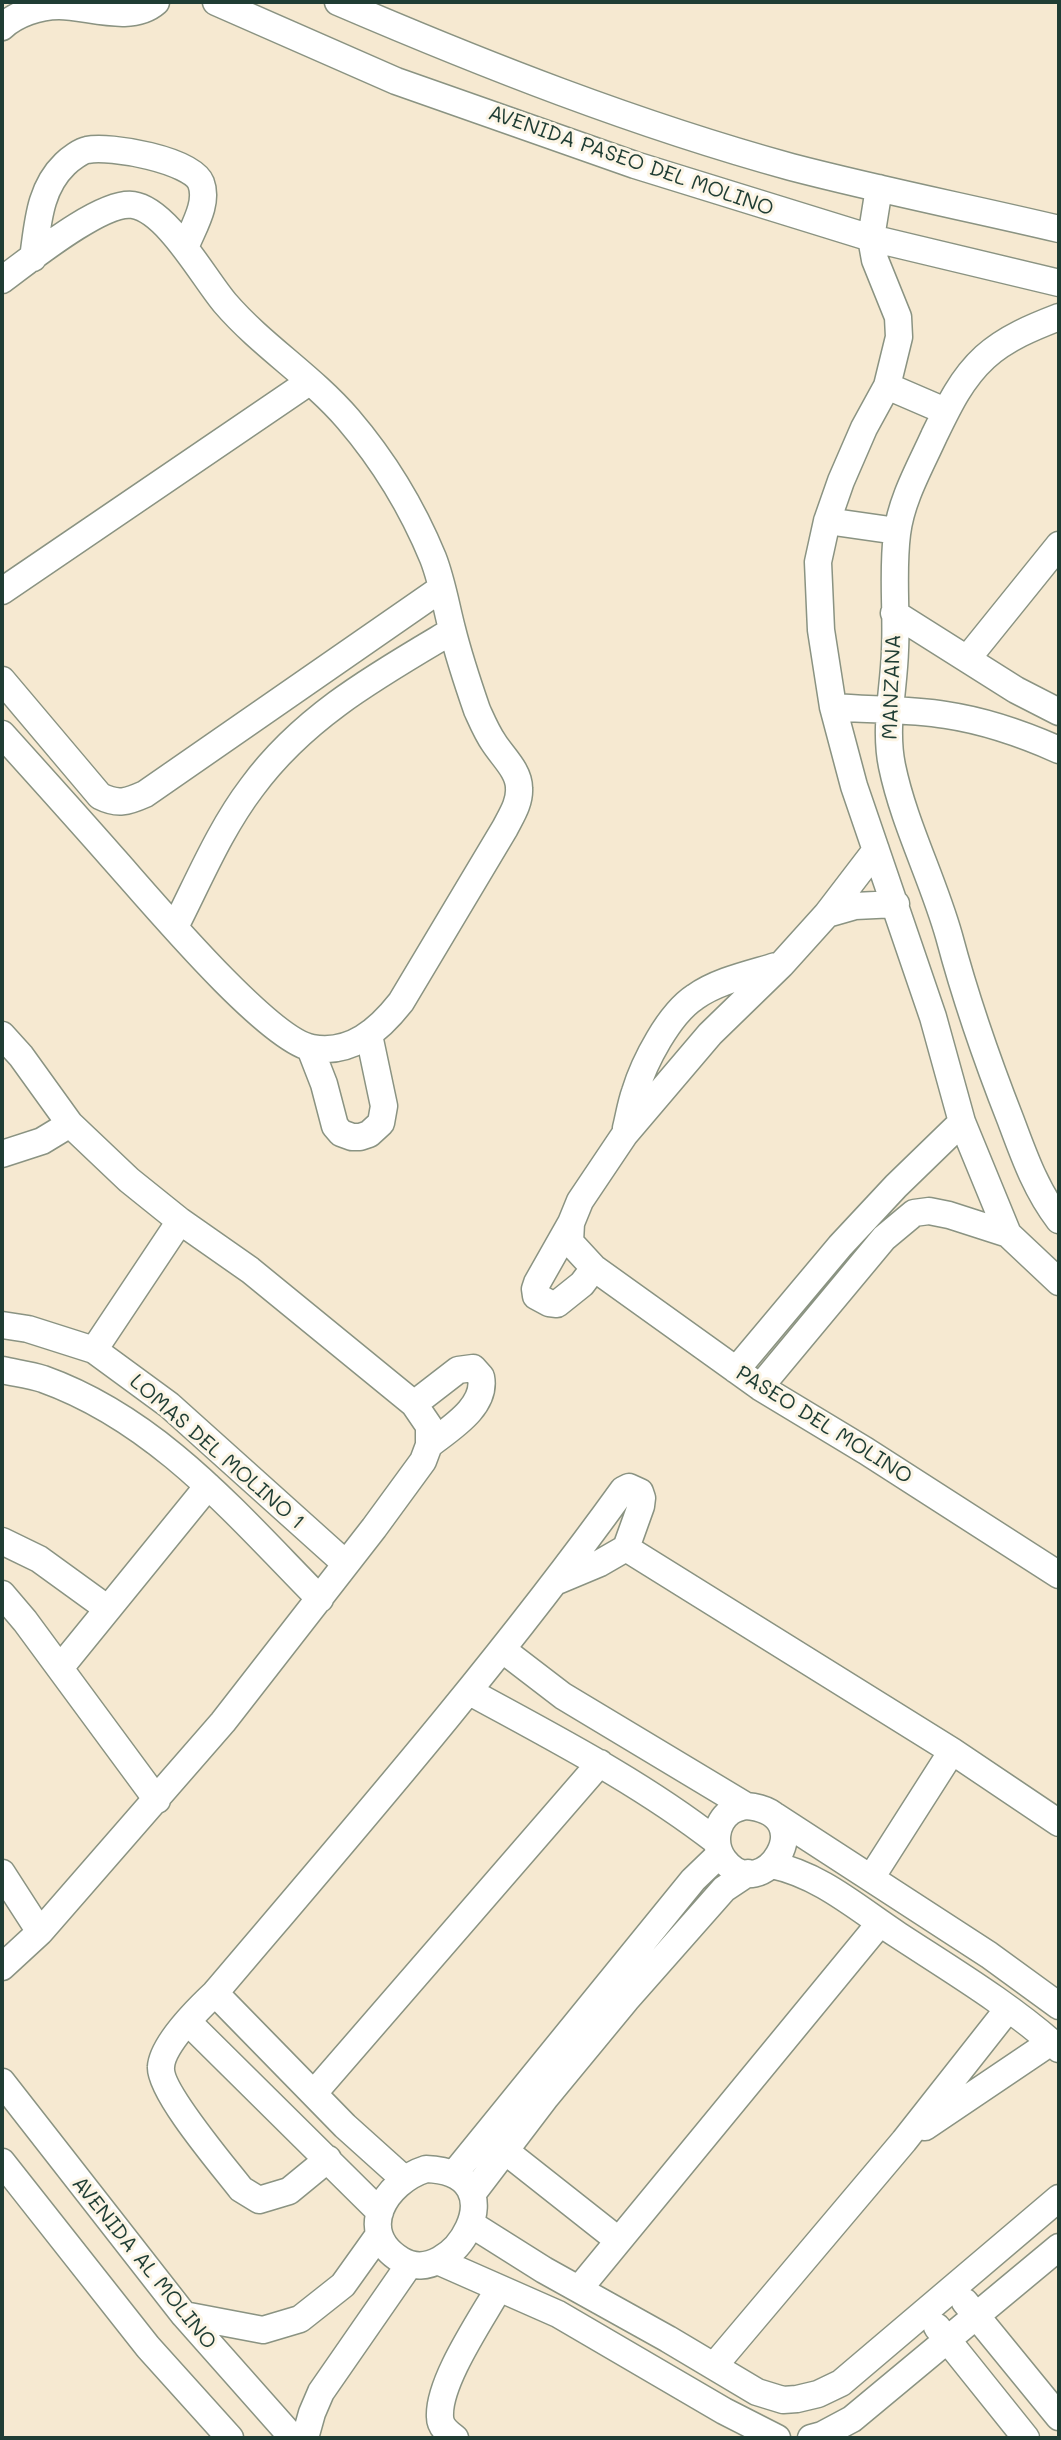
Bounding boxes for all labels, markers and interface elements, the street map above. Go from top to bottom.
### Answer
street label: AVENIDA PASEO DEL MOLINO [485,100,777,222]
street label: MANZANA [878,634,906,740]
street label: PASEO DEL MOLINO [731,1361,917,1489]
street label: LOMAS DEL MOLINO 1 [124,1369,310,1535]
street label: AVENIDA AL MOLINO [66,2171,222,2355]

